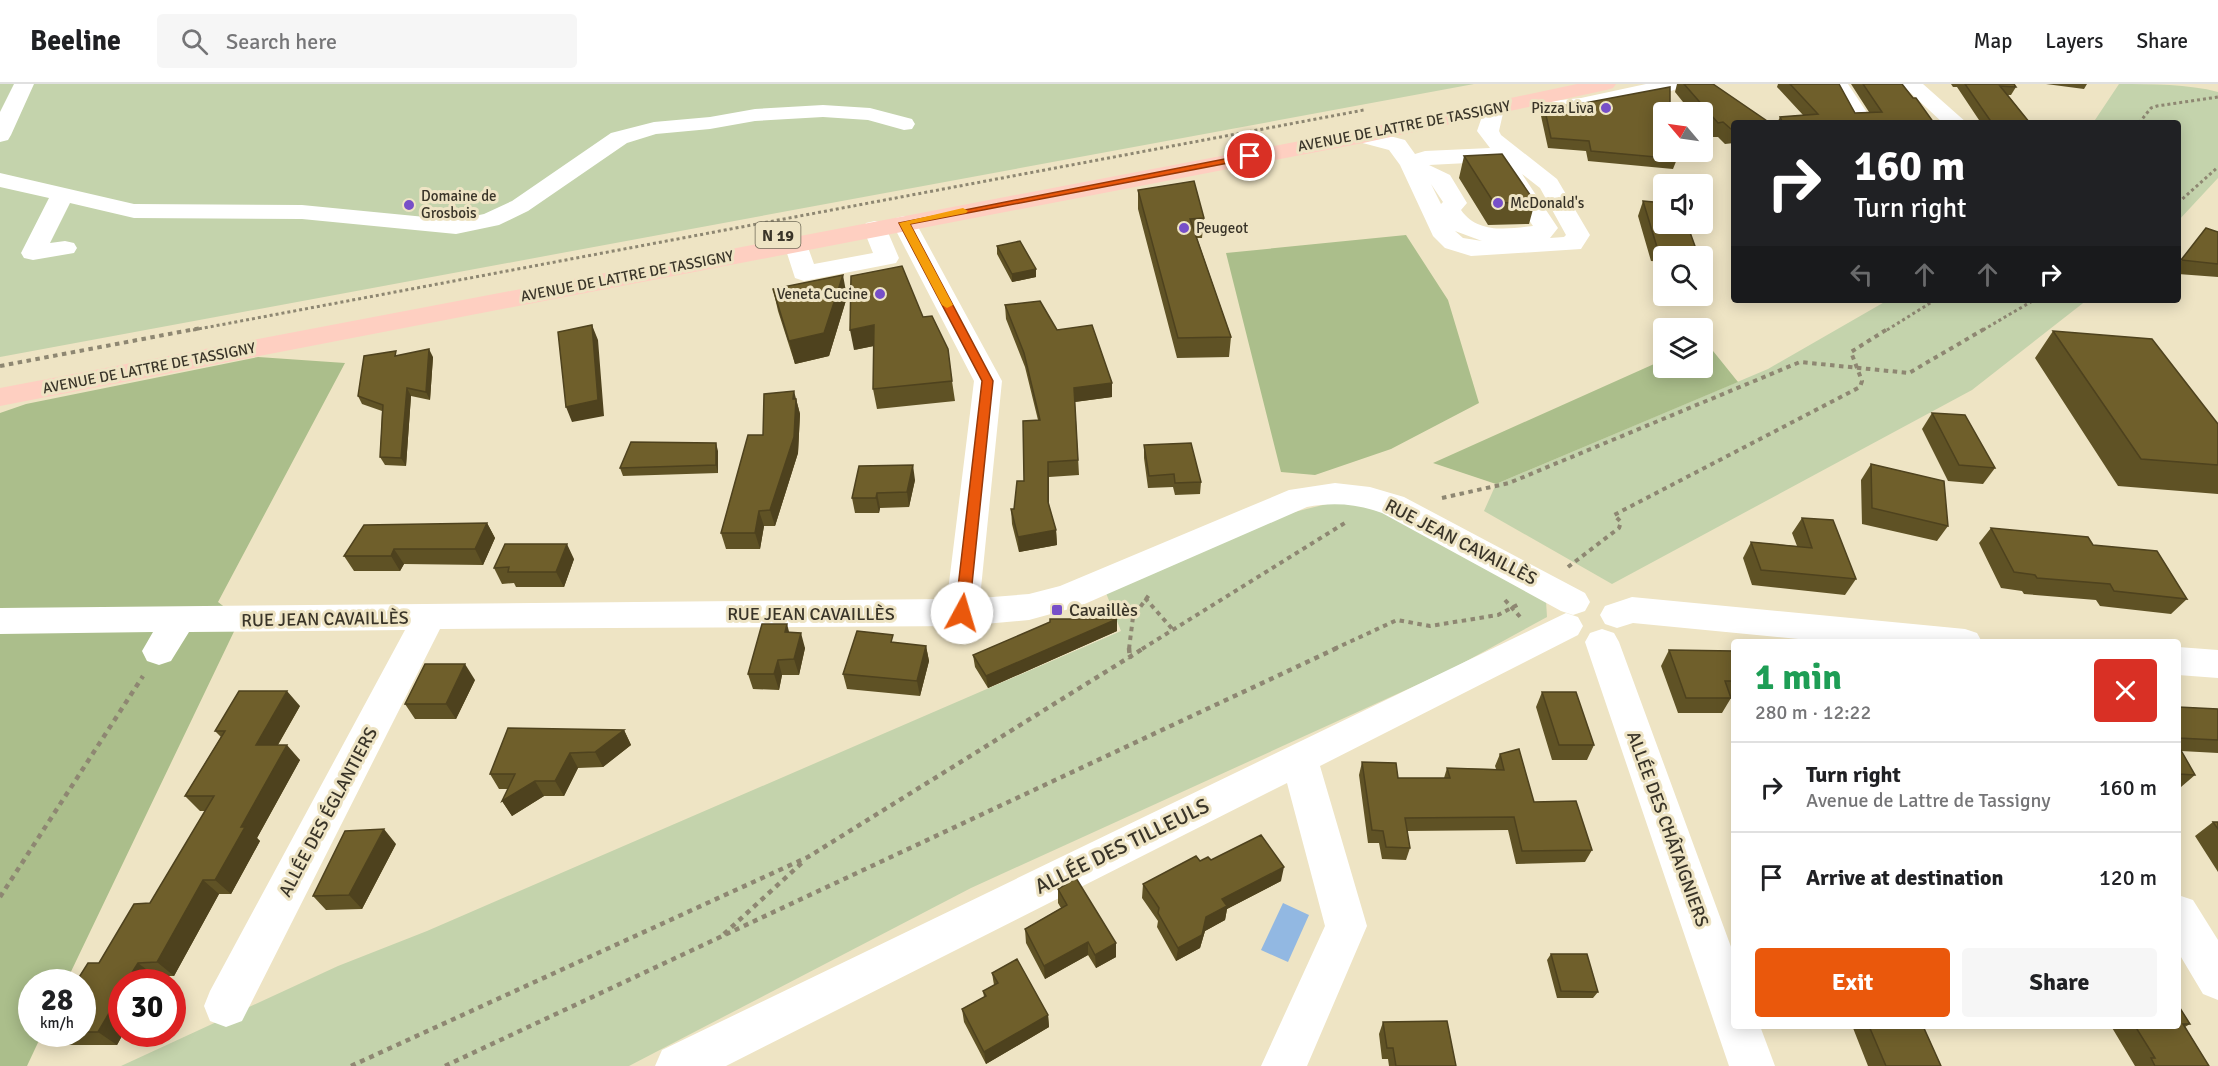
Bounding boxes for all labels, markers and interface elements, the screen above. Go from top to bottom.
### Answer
search box [157,14,577,68]
text: Beeline [30,24,121,58]
icon: search [178,25,211,58]
text: Search here [226,28,337,55]
text: Map [1974,28,2012,54]
text: Layers [2045,28,2103,54]
text: Share [2136,28,2188,54]
street label: AVENUE DE LATTRE DE TASSIGNY [1296,96,1512,156]
place label: Pizza Liva [1531,99,1594,117]
marker: Pizza Liva [1599,101,1613,115]
north arrow [1653,102,1713,162]
map controls [1653,102,1713,378]
pin [1224,130,1275,181]
icon: arrive [1233,139,1266,172]
text: 160 m [1854,141,1965,192]
icon: right [1755,144,1833,222]
button: sound [1653,174,1713,234]
place label: Domaine de Grosbois [421,187,497,222]
text: Turn right [1854,192,1967,225]
place label: McDonald's [1510,194,1585,212]
marker: McDonald's [1491,196,1505,210]
marker: Domaine de Grosbois [402,198,416,212]
place label: Peugeot [1196,219,1248,237]
marker: Peugeot [1177,221,1191,235]
road number: N 19 [756,222,800,248]
street label: AVENUE DE LATTRE DE TASSIGNY [519,246,735,306]
button: search [1653,246,1713,306]
icon: left [1845,258,1878,291]
icon: ahead [1908,258,1941,291]
icon: ahead [1971,258,2004,291]
icon: right [2034,258,2067,291]
place label: Veneta Cucine [777,285,868,303]
marker: Veneta Cucine [873,287,887,301]
button: layers [1653,318,1713,378]
street label: AVENUE DE LATTRE DE TASSIGNY [41,338,257,398]
street label: RUE JEAN CAVAILLÈS [1381,494,1541,590]
position arrow [930,581,994,645]
place label: Cavaillès [1069,599,1138,621]
street label: RUE JEAN CAVAILLÈS [727,603,895,625]
marker: Cavaillès [1050,603,1064,617]
street label: RUE JEAN CAVAILLÈS [241,607,409,631]
text: 1 min [1755,655,1842,700]
button: close [2094,659,2157,722]
text: 280 m · 12:22 [1755,700,1871,725]
street label: ALLÉE DES ÉGLANTIERS [274,723,382,901]
street label: ALLÉE DES CHÂTAIGNIERS [1622,728,1714,930]
text: Turn right [1806,761,1901,788]
icon: right [1755,771,1788,804]
text: 160 m [2099,774,2157,801]
text: Avenue de Lattre de Tassigny [1806,788,2051,813]
street label: ALLÉE DES TILLEULS [1031,792,1213,900]
icon: arrive [1755,861,1788,894]
text: Arrive at destination [1806,864,2003,891]
text: 120 m [2099,864,2157,891]
button: Exit [1755,948,1950,1017]
button: Share [1962,948,2157,1017]
speed limit sign: 30 [108,969,186,1047]
text: 28 [41,982,73,1019]
text: km/h [40,1014,74,1032]

